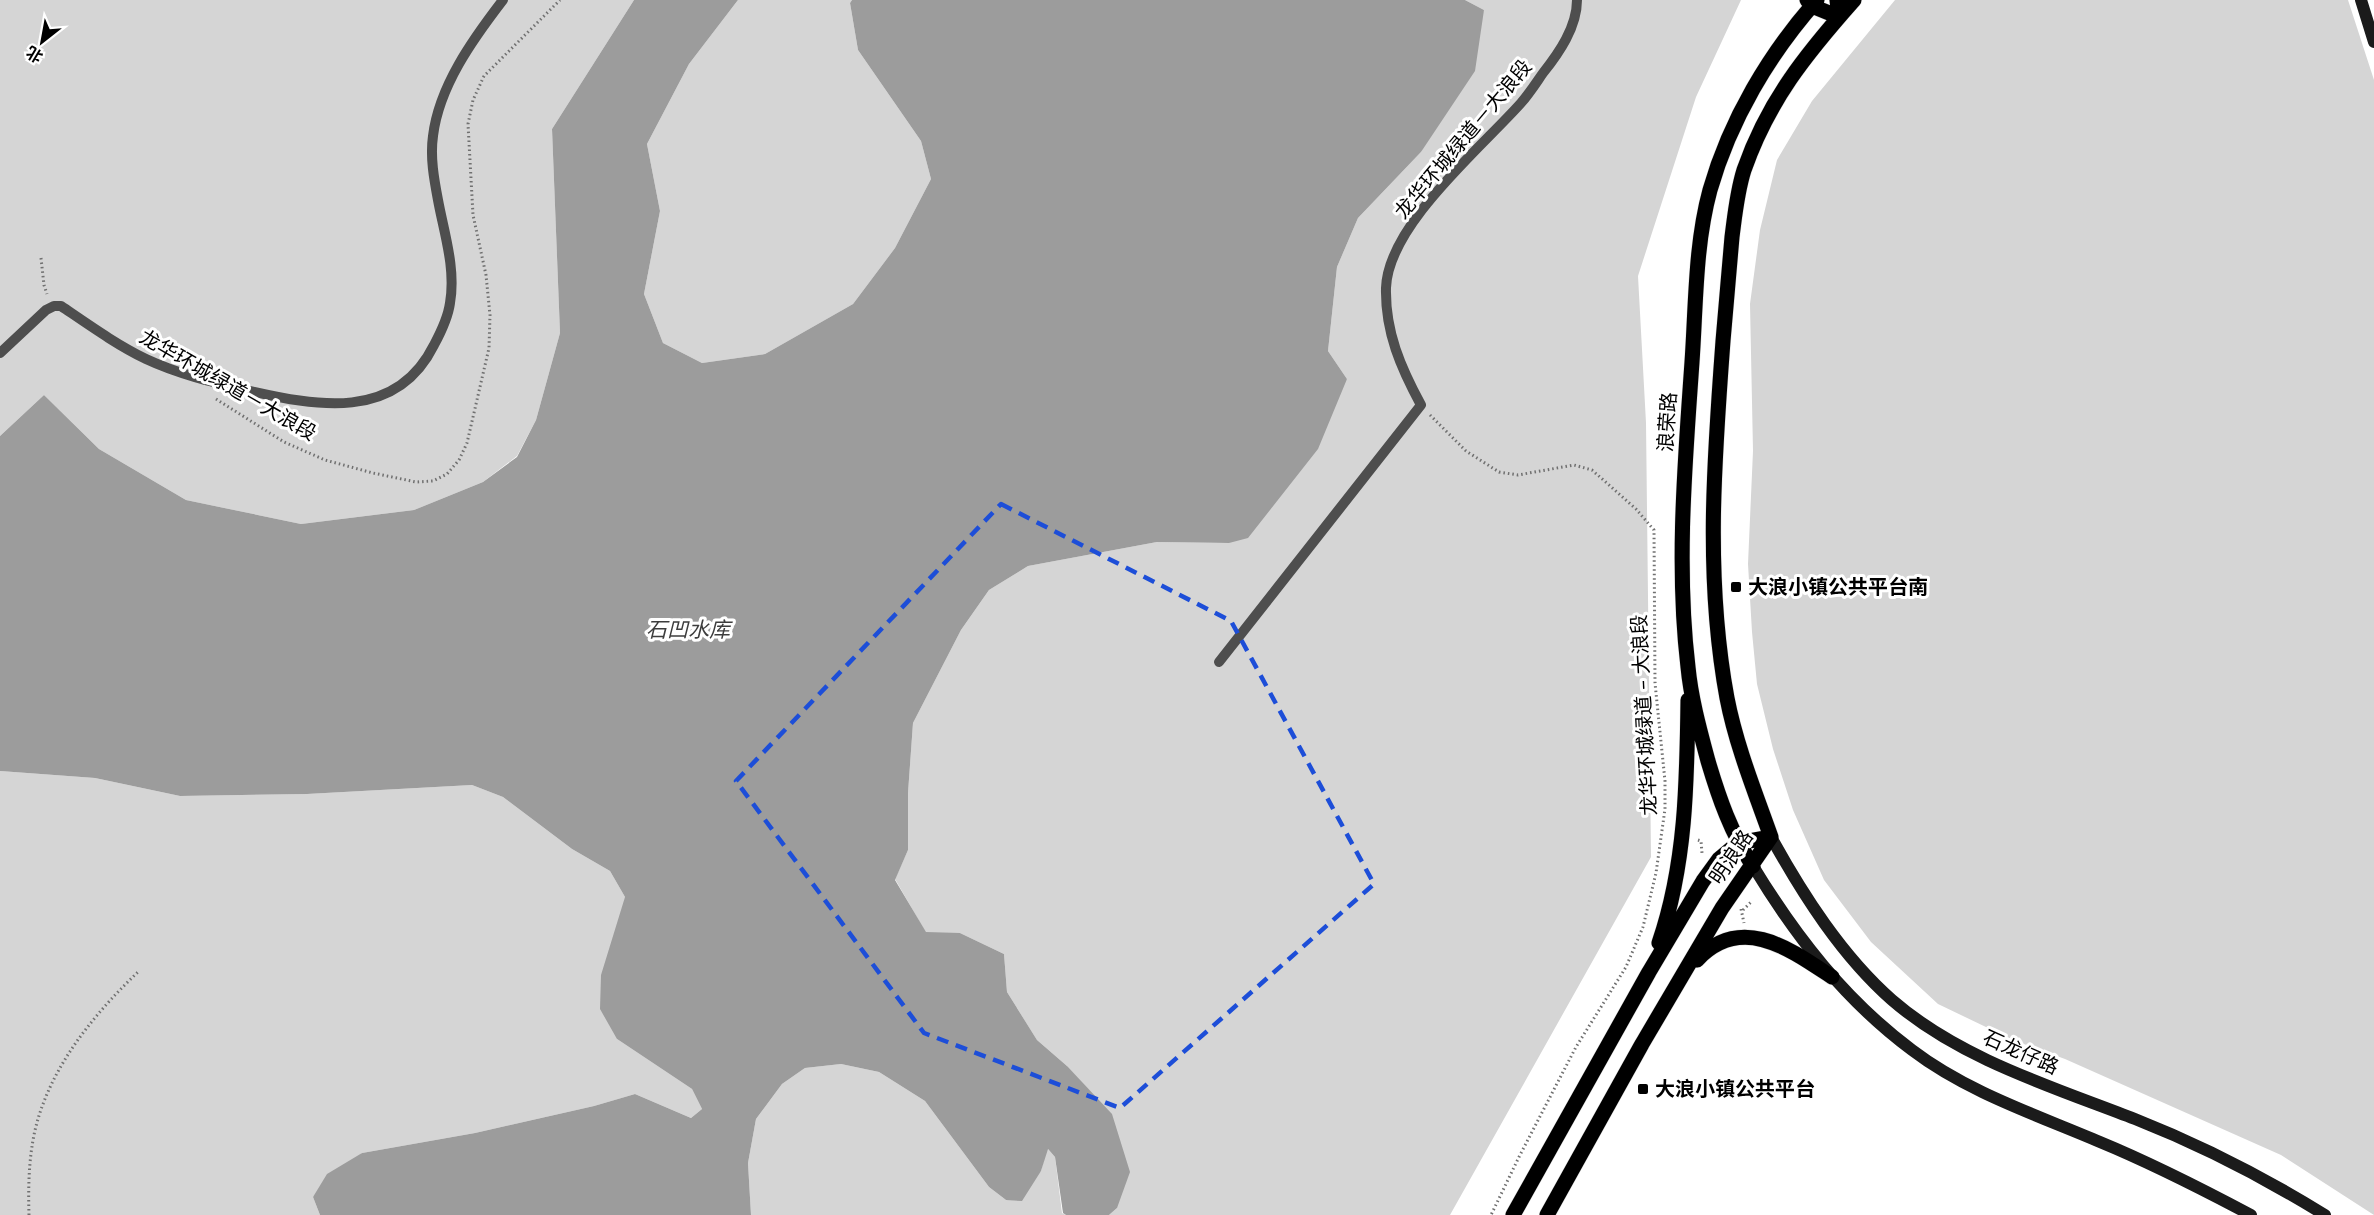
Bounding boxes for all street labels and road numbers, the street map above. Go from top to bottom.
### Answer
street label: 龙华环城绿道－大浪段 [1389,54,1537,224]
street label: 龙华环城绿道－大浪段 [135,324,321,446]
street label: 浪荣路 [1652,391,1682,453]
street label: 龙华环城绿道 - 大浪段 [1626,614,1662,816]
street label: 明浪路 [1703,825,1759,889]
street label: 石龙仔路 [1979,1024,2063,1080]

